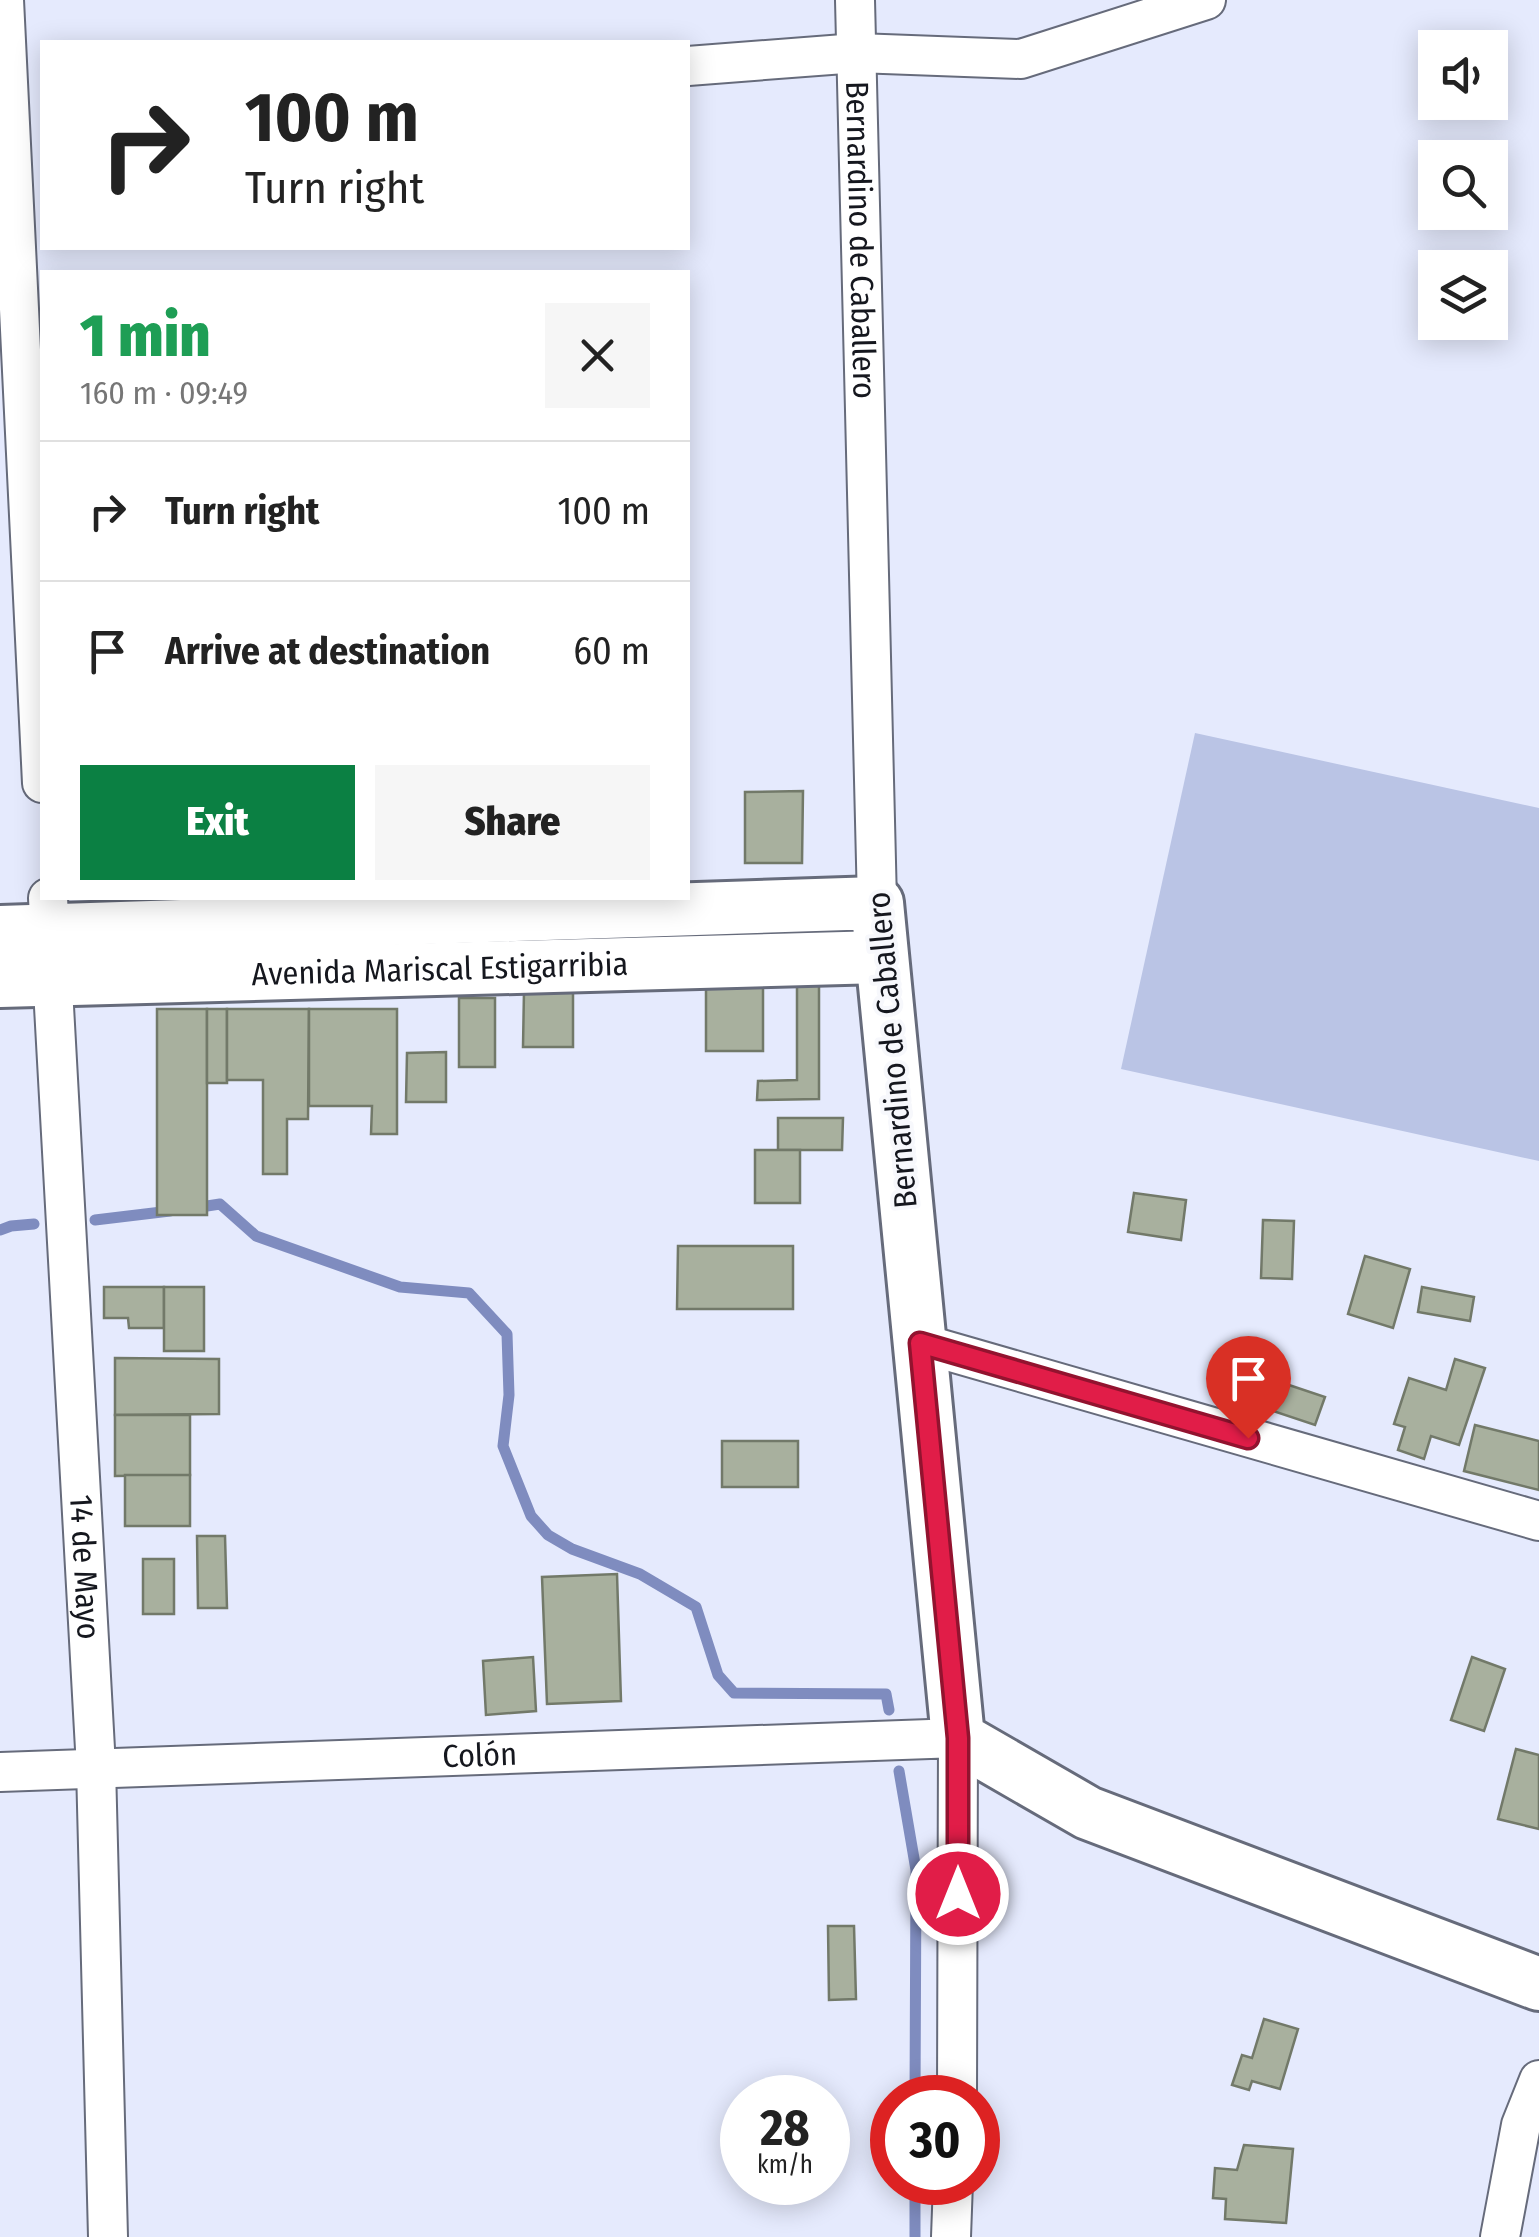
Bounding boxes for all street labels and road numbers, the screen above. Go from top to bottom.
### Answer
street label: Bernardino de Caballero [838,81,884,399]
street label: Bernardino de Caballero [859,890,925,1210]
street label: Avenida Mariscal Estigarribia [251,945,629,993]
street label: 14 de Mayo [62,1494,108,1640]
street label: Colón [442,1735,518,1775]

